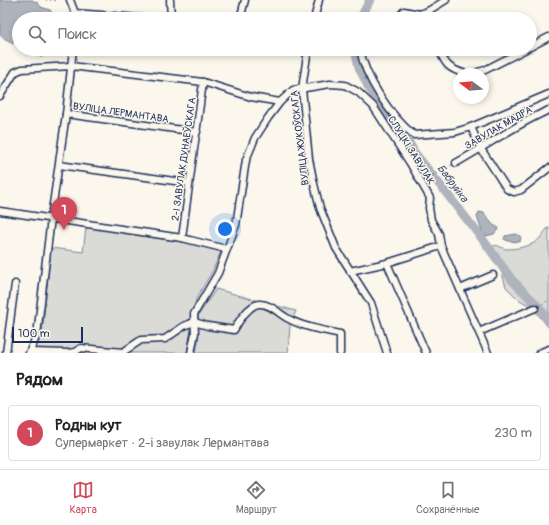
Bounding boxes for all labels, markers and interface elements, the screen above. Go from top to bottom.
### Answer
search box [12,12,537,56]
icon: search [26,23,48,45]
text: Поиск [58,25,97,44]
north arrow [453,68,489,104]
street label: ВУЛІЦА ЖУКОЎСКАГА [287,89,312,186]
street label: 2-І ЗАВУЛАК ДУНАЕЎСКАГА [168,96,199,222]
street label: ВУЛІЦА ЛЕРМАНТАВА [72,100,170,126]
street label: ЗАВУЛАК МАДРА [463,103,535,152]
street label: СЛУЦКІ ЗАВУЛАК [385,114,437,187]
water label: Бабруйка [434,162,471,205]
pin: 1 [51,197,77,230]
your location [215,219,235,239]
scale bar [12,325,83,344]
text: 100 m [18,327,49,340]
text: Рядом [16,369,63,390]
text: Родны кут [55,416,122,435]
text: 1 [27,425,33,441]
text: 230 m [495,425,532,441]
text: Супермаркет · 2-і завулак Лермантава [55,435,269,451]
tab: Карта [69,479,97,516]
tab: Маршрут [236,479,277,516]
tab: Сохранённые [416,479,480,516]

